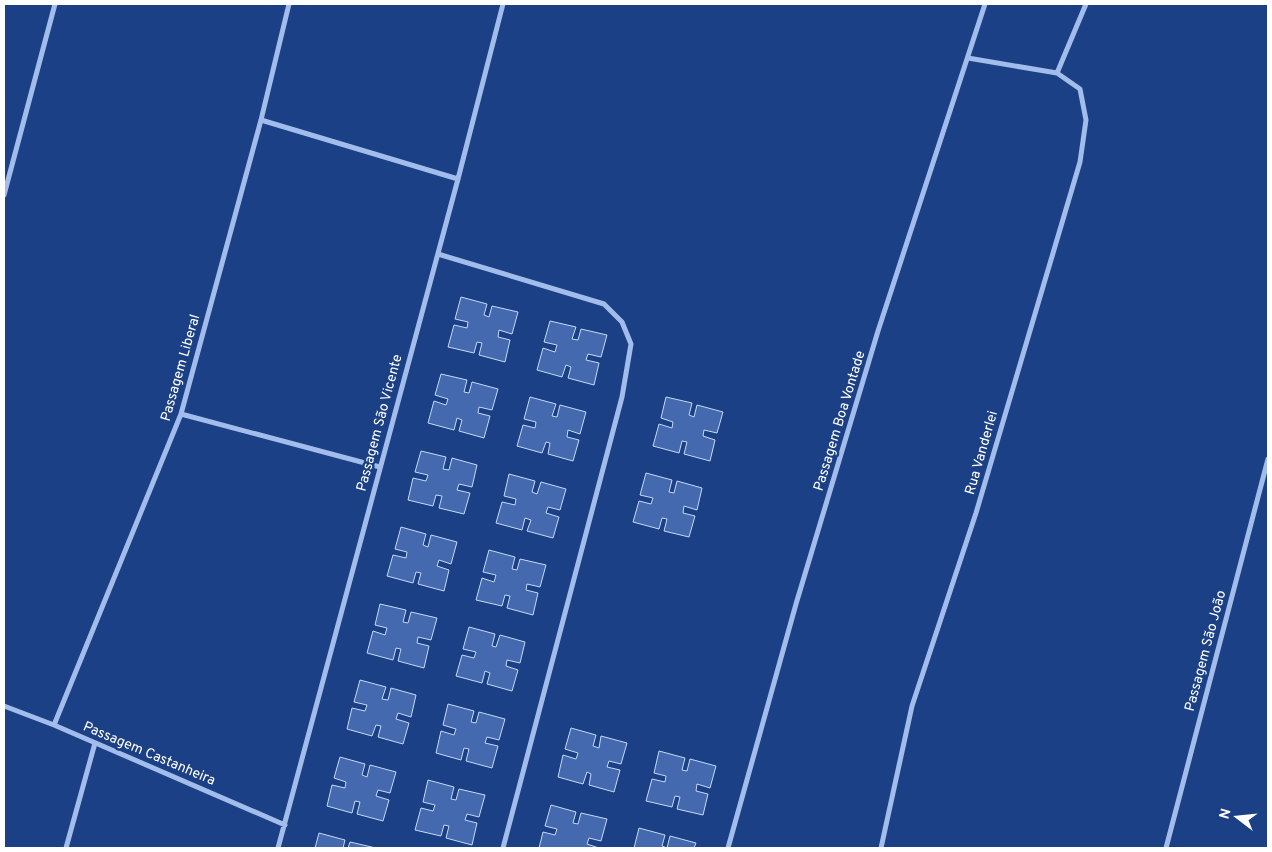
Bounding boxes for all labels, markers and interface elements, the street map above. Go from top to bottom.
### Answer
street label: Passagem Liberal [158,313,204,423]
street label: Passagem Boa Vontade [811,349,869,493]
street label: Passagem São Vicente [354,353,406,493]
street label: Rua Vanderlei [962,409,1002,497]
street label: Passagem São João [1182,588,1230,713]
street label: Passagem Castanheira [80,718,218,790]
north arrow [1212,792,1262,842]
text: N [1216,807,1236,821]

